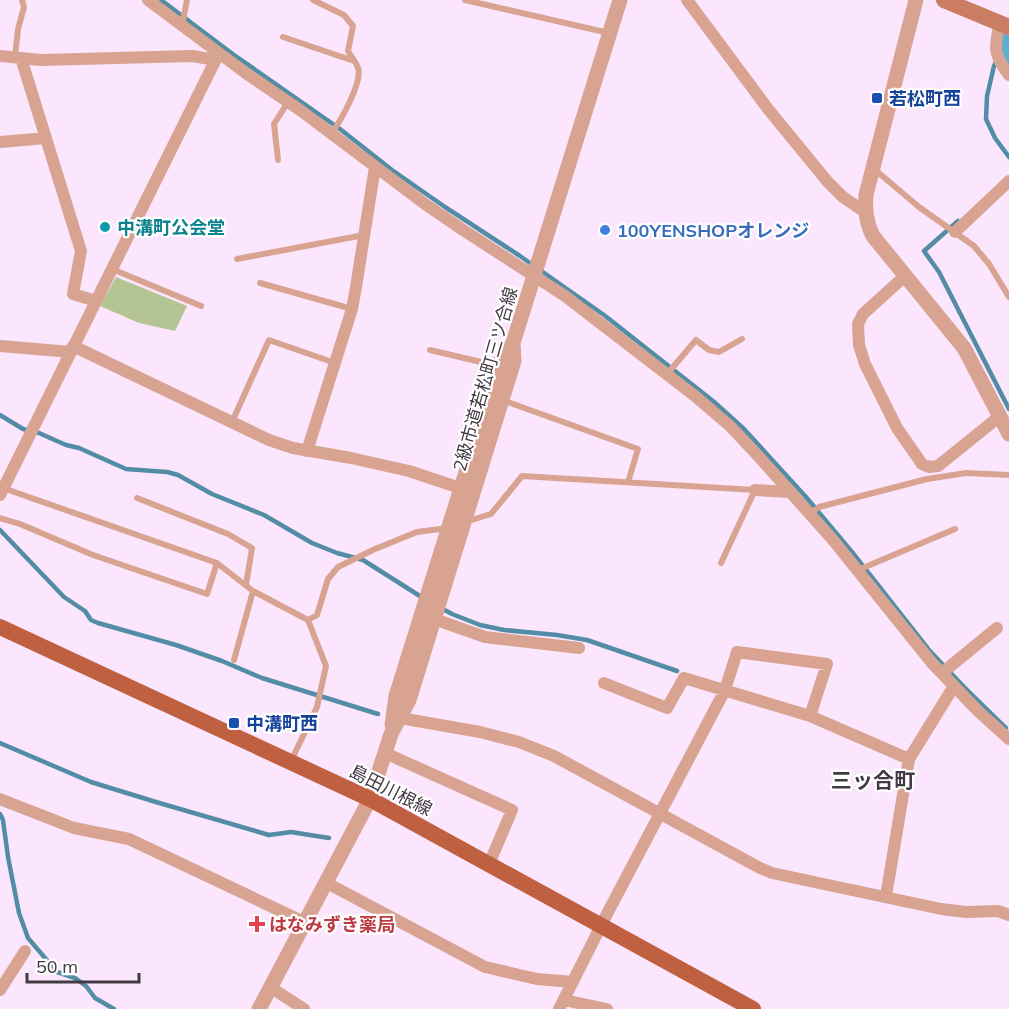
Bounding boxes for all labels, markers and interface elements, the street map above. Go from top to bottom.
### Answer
place label: 若松町西 [889,87,961,110]
marker: 若松町西 [870,91,884,105]
place label: 中溝町公会堂 [117,216,225,239]
place label: 100YENSHOPオレンジ [617,219,809,242]
marker: 中溝町公会堂 [98,220,112,234]
marker: 100YENSHOPオレンジ [598,223,612,237]
street label: 2級市道若松町三ツ合線 [448,284,522,474]
place label: 中溝町西 [246,712,318,735]
marker: 中溝町西 [227,716,241,730]
street label: 島田川根線 [346,759,436,821]
district label: 三ッ合町 [831,767,915,793]
place label: はなみずき薬局 [269,913,395,936]
marker: はなみずき薬局 [250,917,264,931]
scale bar [27,946,140,984]
text: 50 m [36,955,78,978]

